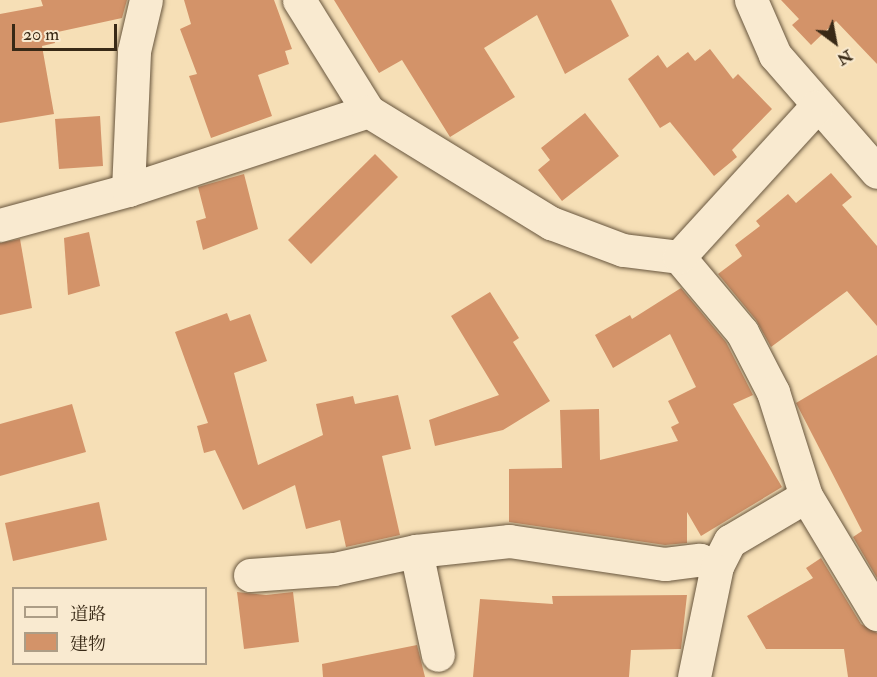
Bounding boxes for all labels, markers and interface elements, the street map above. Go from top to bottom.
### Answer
scale bar [15,12,120,50]
north arrow [805,12,865,72]
text: 20 m [23,23,59,46]
text: N [833,45,856,70]
legend [12,587,207,665]
text: 道路 [70,603,106,626]
text: 建物 [70,633,106,656]

